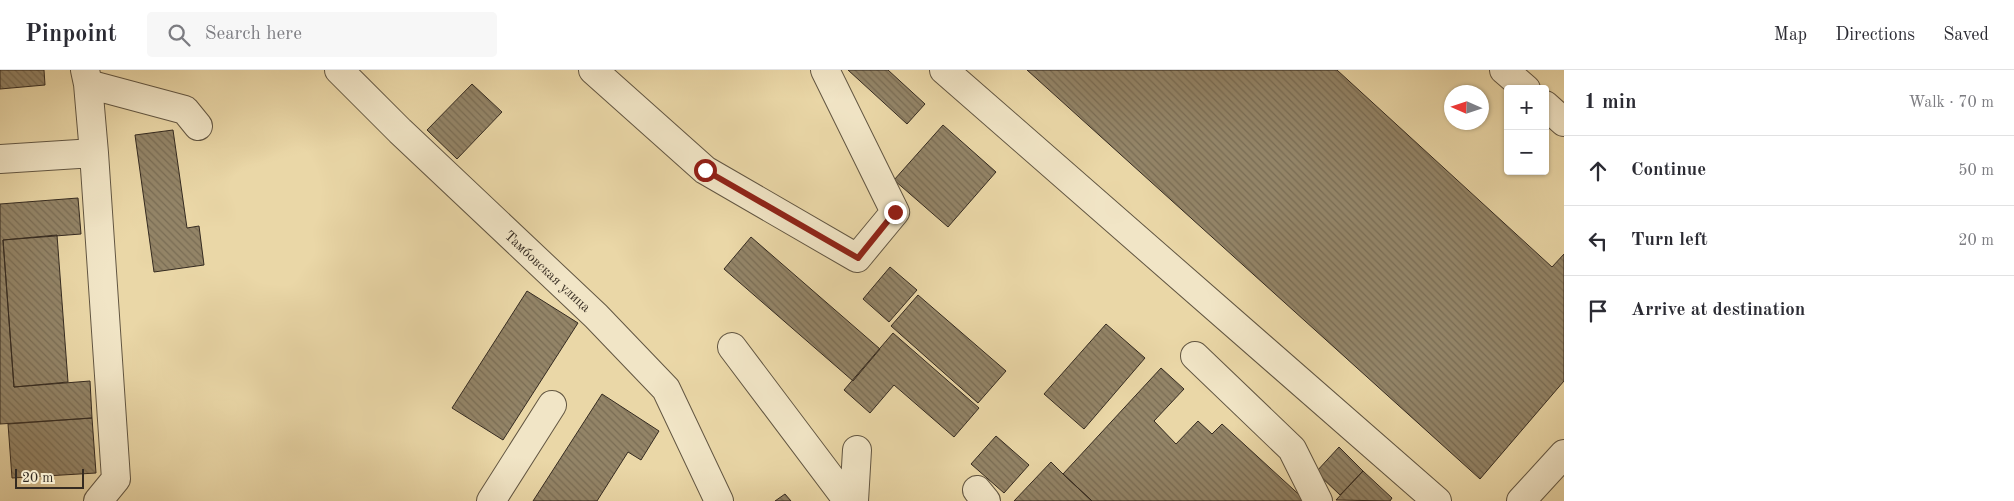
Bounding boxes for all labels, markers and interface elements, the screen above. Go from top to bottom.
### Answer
search box [147,12,497,57]
icon: search [165,21,193,49]
text: Pinpoint [25,23,117,47]
text: Search here [205,25,302,44]
text: Map [1774,26,1807,44]
text: Directions [1835,26,1915,44]
text: Saved [1943,26,1989,44]
north arrow [1444,85,1489,130]
map controls [1504,85,1549,175]
button: + [1504,85,1549,130]
text: 1 min [1584,92,1637,113]
text: Walk · 70 m [1908,95,1994,111]
button: − [1504,130,1549,175]
icon: ahead [1584,157,1612,185]
route start [694,159,717,182]
text: Continue [1631,161,1706,180]
text: 50 m [1958,163,1994,179]
route end [884,201,907,224]
icon: left [1584,227,1612,255]
street label: Тамбовская улица [502,228,593,315]
text: Turn left [1631,231,1708,250]
text: 20 m [1958,233,1994,249]
icon: arrive [1584,297,1612,325]
text: Arrive at destination [1631,301,1805,320]
scale bar [15,466,84,489]
text: 20 m [22,471,53,485]

